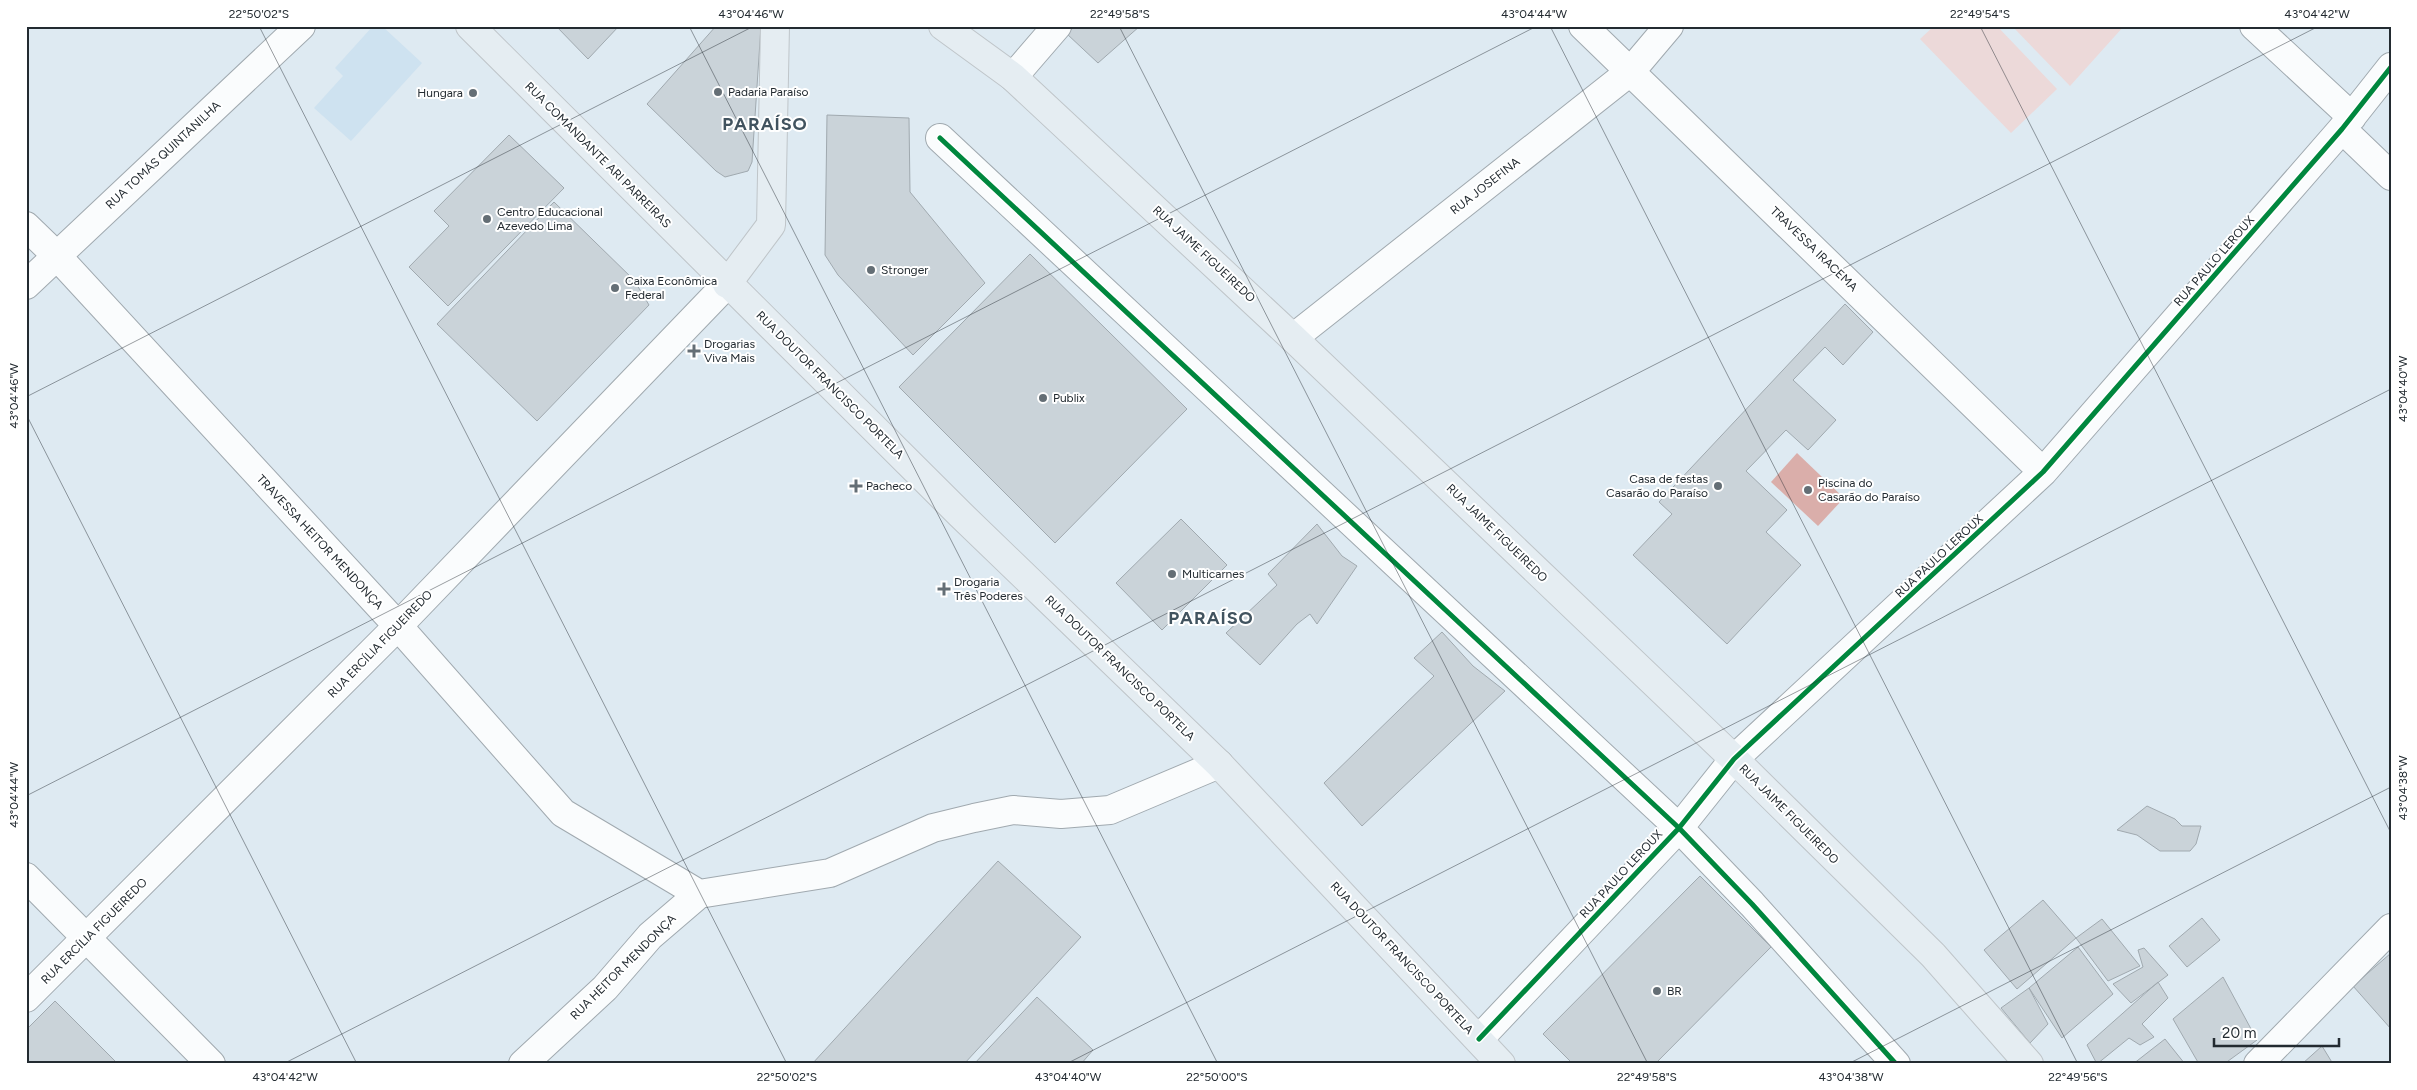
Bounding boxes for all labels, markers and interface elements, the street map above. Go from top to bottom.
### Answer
text: 22°50'02"S [229,7,289,21]
text: 43°04'46"W [718,7,784,21]
text: 22°49'58"S [1090,7,1150,21]
text: 43°04'44"W [1501,7,1568,21]
text: 22°49'54"S [1950,7,2010,21]
text: 43°04'42"W [2284,7,2350,21]
street label: RUA COMANDANTE ARI PARREIRAS [522,79,674,231]
place label: Padaria Paraíso [728,85,809,99]
place label: Hungara [417,86,463,100]
marker: Padaria Paraíso [712,86,724,98]
marker: Hungara [467,87,479,99]
street label: RUA TOMÁS QUINTANILHA [103,98,223,212]
district label: PARAÍSO [722,113,808,135]
street label: RUA JOSEFINA [1448,155,1522,217]
street label: RUA JAIME FIGUEIREDO [1150,203,1258,305]
street label: TRAVESSA IRACEMA [1768,204,1860,294]
place label: Centro Educacional Azevedo Lima [497,205,603,233]
marker: Centro Educacional Azevedo Lima [481,213,493,225]
street label: RUA PAULO LEROUX [2171,213,2257,309]
place label: Stronger [881,263,928,277]
marker: Stronger [865,264,877,276]
place label: Caixa Econômica Federal [625,274,717,302]
marker: Caixa Econômica Federal [609,282,621,294]
street label: RUA DOUTOR FRANCISCO PORTELA [753,308,907,462]
place label: Drogarias Viva Mais [704,337,755,365]
marker: Drogarias Viva Mais [688,345,700,357]
text: 43°04'40"W [2396,355,2410,422]
text: 43°04'46"W [7,363,21,429]
place label: Publix [1053,391,1085,405]
marker: Publix [1037,392,1049,404]
street label: TRAVESSA HEITOR MENDONÇA [254,472,386,612]
place label: Casa de festas Casarão do Paraíso [1606,472,1708,500]
place label: Piscina do Casarão do Paraíso [1818,476,1920,504]
place label: Pacheco [866,479,912,493]
marker: Pacheco [850,480,862,492]
marker: Casa de festas Casarão do Paraíso [1712,480,1724,492]
street label: RUA JAIME FIGUEIREDO [1444,481,1550,585]
marker: Piscina do Casarão do Paraíso [1802,484,1814,496]
street label: RUA PAULO LEROUX [1892,511,1986,600]
place label: Multicarnes [1182,567,1245,581]
marker: Multicarnes [1166,568,1178,580]
place label: Drogaria Três Poderes [954,575,1023,603]
marker: Drogaria Três Poderes [938,583,950,595]
street label: RUA ERCÍLIA FIGUEIREDO [325,587,435,701]
street label: RUA DOUTOR FRANCISCO PORTELA [1042,592,1198,744]
district label: PARAÍSO [1168,607,1254,629]
text: 43°04'38"W [2396,755,2410,821]
text: 43°04'44"W [7,761,21,828]
street label: RUA JAIME FIGUEIREDO [1736,761,1842,867]
street label: RUA PAULO LEROUX [1577,827,1666,921]
street label: RUA ERCÍLIA FIGUEIREDO [38,875,150,987]
street label: RUA DOUTOR FRANCISCO PORTELA [1328,879,1476,1037]
street label: RUA HEITOR MENDONÇA [567,911,679,1023]
place label: BR [1667,984,1682,998]
marker: BR [1651,985,1663,997]
scale bar [2214,1015,2340,1047]
text: 20 m [2222,1024,2256,1042]
text: 43°04'42"W [252,1070,318,1084]
text: 22°50'02"S [757,1070,817,1084]
text: 43°04'40"W [1035,1070,1102,1084]
text: 22°50'00"S [1186,1070,1248,1084]
text: 22°49'58"S [1617,1070,1677,1084]
text: 43°04'38"W [1818,1070,1884,1084]
text: 22°49'56"S [2048,1070,2108,1084]

